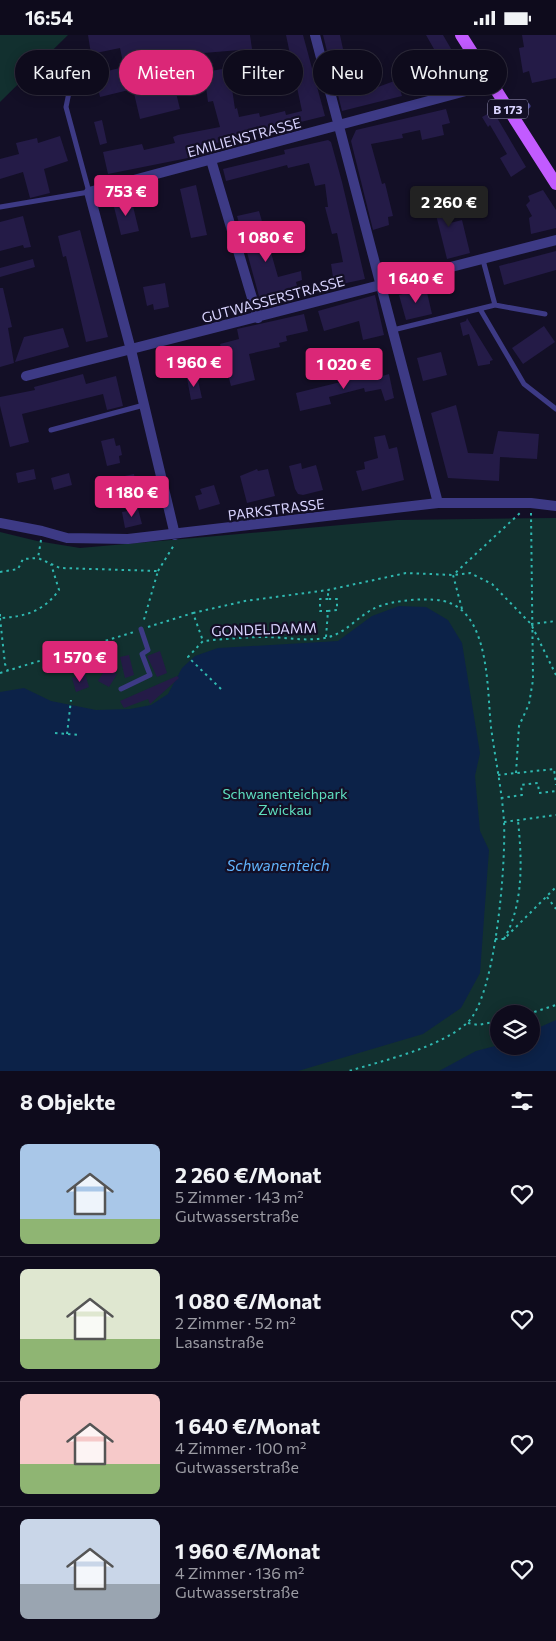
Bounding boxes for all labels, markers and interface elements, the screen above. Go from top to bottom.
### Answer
text: 16:54 [25,6,73,29]
chip: Kaufen [15,50,109,95]
chip: Mieten [119,50,213,95]
chip: Filter [223,50,303,95]
chip: Neu [313,50,382,95]
chip: Wohnung [392,50,507,95]
road number: B 173 [488,99,528,119]
street label: EMILIENSTRASSE [185,114,303,160]
pin: 753 € [91,175,161,217]
text: 753 € [105,181,147,200]
pin: 2 260 € [403,185,495,228]
text: 2 260 € [421,192,477,211]
pin: 1 080 € [220,221,312,263]
text: 1 080 € [238,227,294,246]
pin: 1 640 € [370,261,462,304]
text: 1 640 € [389,268,443,287]
street label: GUTWASSERSTRASSE [200,272,346,326]
pin: 1 960 € [148,345,240,388]
pin: 1 020 € [298,347,390,390]
text: 1 960 € [167,352,222,371]
text: 1 020 € [317,354,371,373]
pin: 1 180 € [86,475,178,518]
text: 1 180 € [106,482,158,501]
street label: PARKSTRASSE [227,495,325,523]
street label: GONDELDAMM [211,619,317,639]
pin: 1 570 € [34,641,126,683]
text: 1 570 € [53,647,107,666]
park label: Schwanenteichpark Zwickau [222,785,348,818]
water label: Schwanenteich [226,856,330,874]
map controls [490,1005,540,1055]
button: layers [490,1005,540,1055]
icon: filters [508,1087,536,1115]
text: 8 Objekte [20,1089,115,1114]
text: 2 260 €/Monat [175,1162,322,1187]
icon: home [60,1164,120,1224]
icon: heart [508,1180,536,1208]
text: 5 Zimmer · 143 m² [175,1187,304,1206]
text: Gutwasserstraße [175,1206,299,1225]
text: 1 080 €/Monat [175,1288,321,1313]
icon: home [60,1289,120,1349]
icon: heart [508,1305,536,1333]
text: 2 Zimmer · 52 m² [175,1313,296,1332]
text: Lasanstraße [175,1332,264,1351]
text: 1 640 €/Monat [175,1413,320,1438]
icon: home [60,1414,120,1474]
icon: heart [508,1430,536,1458]
text: 4 Zimmer · 100 m² [175,1438,306,1457]
text: Gutwasserstraße [175,1457,299,1476]
text: 1 960 €/Monat [175,1538,320,1563]
icon: home [60,1539,120,1599]
icon: heart [508,1555,536,1583]
text: 4 Zimmer · 136 m² [175,1563,304,1582]
text: Gutwasserstraße [175,1582,299,1601]

